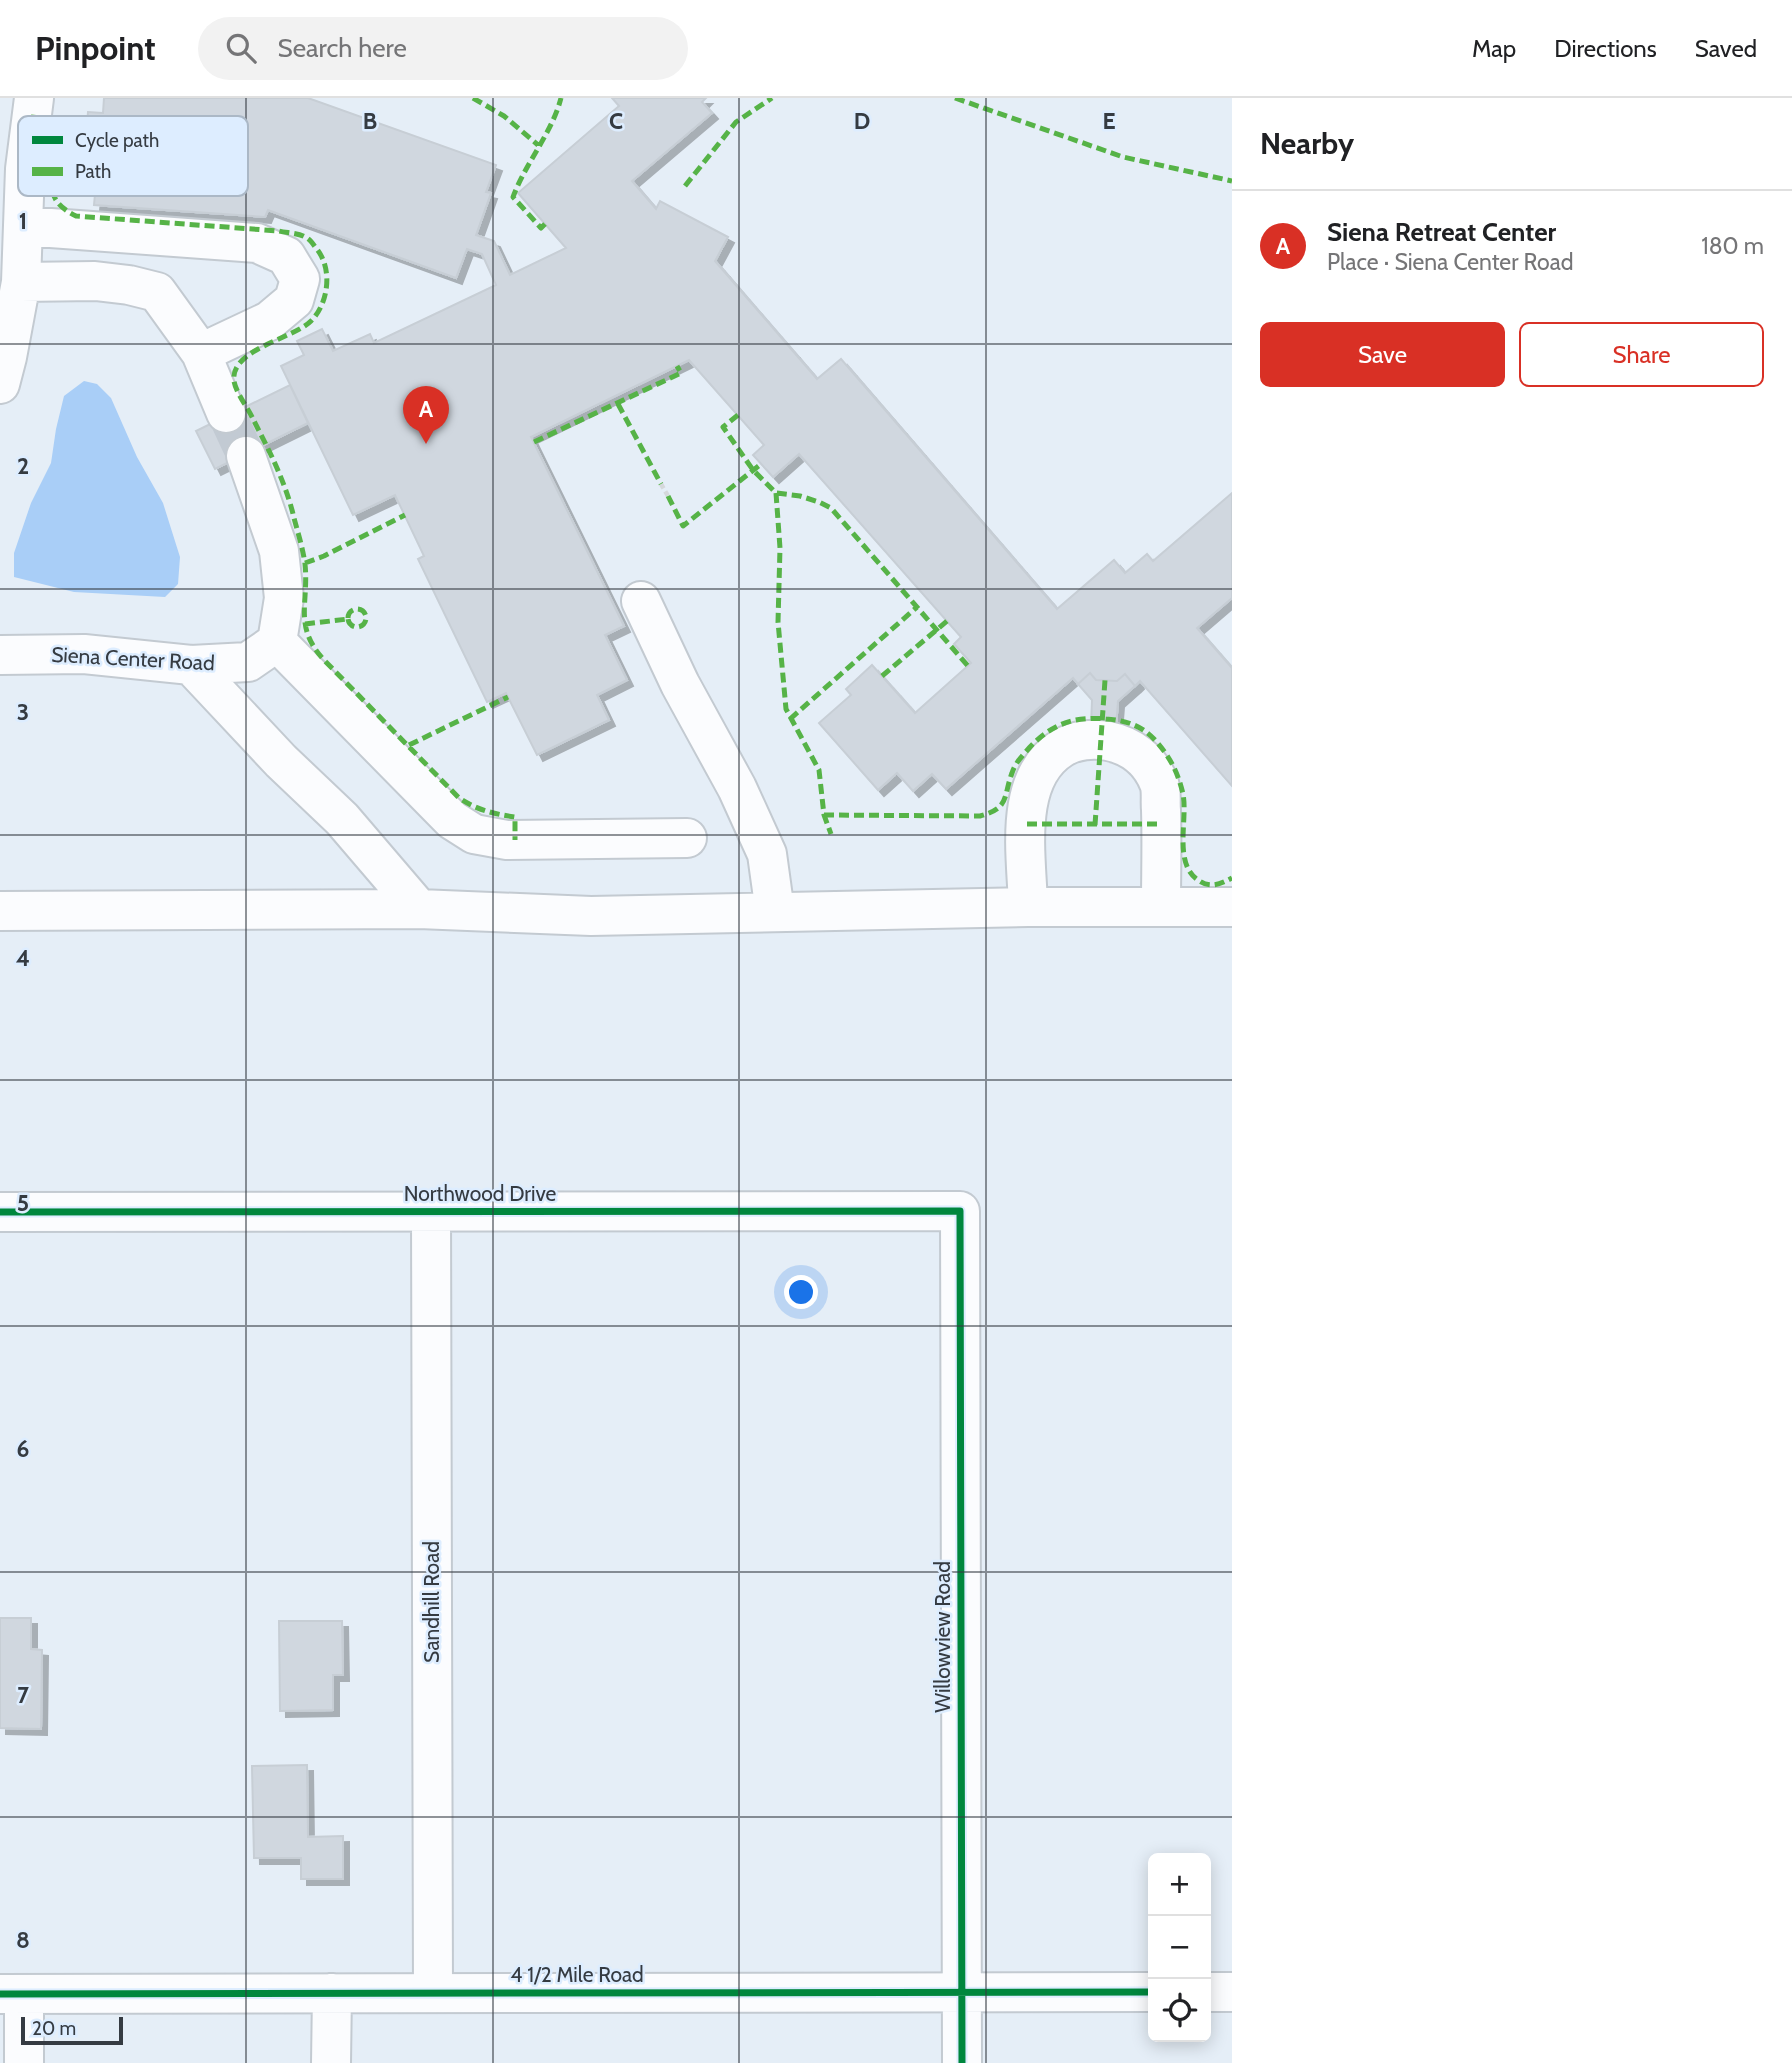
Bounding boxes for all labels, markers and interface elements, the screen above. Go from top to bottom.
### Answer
search box [198,17,688,80]
text: Pinpoint [35,28,156,68]
icon: search [222,29,260,67]
text: Search here [278,32,407,64]
text: Map [1472,34,1516,63]
text: Directions [1554,34,1657,63]
text: Saved [1695,34,1757,63]
text: B [363,107,377,135]
text: C [609,107,623,135]
text: D [854,107,870,135]
text: E [1102,107,1116,135]
legend [18,116,248,196]
text: Nearby [1260,125,1354,162]
text: Cycle path [75,129,159,152]
text: Path [75,160,111,183]
text: 1 [19,207,27,235]
text: Siena Retreat Center [1327,216,1556,248]
text: A [1276,232,1290,260]
text: 180 m [1701,232,1764,260]
text: Place · Siena Center Road [1327,248,1573,276]
button: Save [1260,322,1505,387]
button: Share [1519,322,1764,387]
pin: A [403,386,449,444]
text: 2 [17,452,29,480]
street label: Siena Center Road [51,642,215,675]
text: 3 [17,698,29,726]
text: 4 [16,944,30,972]
street label: Northwood Drive [404,1181,557,1206]
text: 5 [17,1189,29,1217]
your location [784,1275,818,1309]
text: 6 [17,1435,29,1463]
street label: Sandhill Road [419,1541,444,1663]
street label: Willowview Road [930,1561,955,1713]
text: 7 [17,1681,29,1709]
map controls [1148,1853,1211,2042]
button: + [1148,1853,1211,1916]
button: − [1148,1916,1211,1979]
text: 8 [16,1926,30,1954]
street label: 4 1/2 Mile Road [510,1962,644,1987]
button: locate [1148,1979,1211,2042]
scale bar [21,2014,122,2046]
text: 20 m [32,2017,76,2040]

